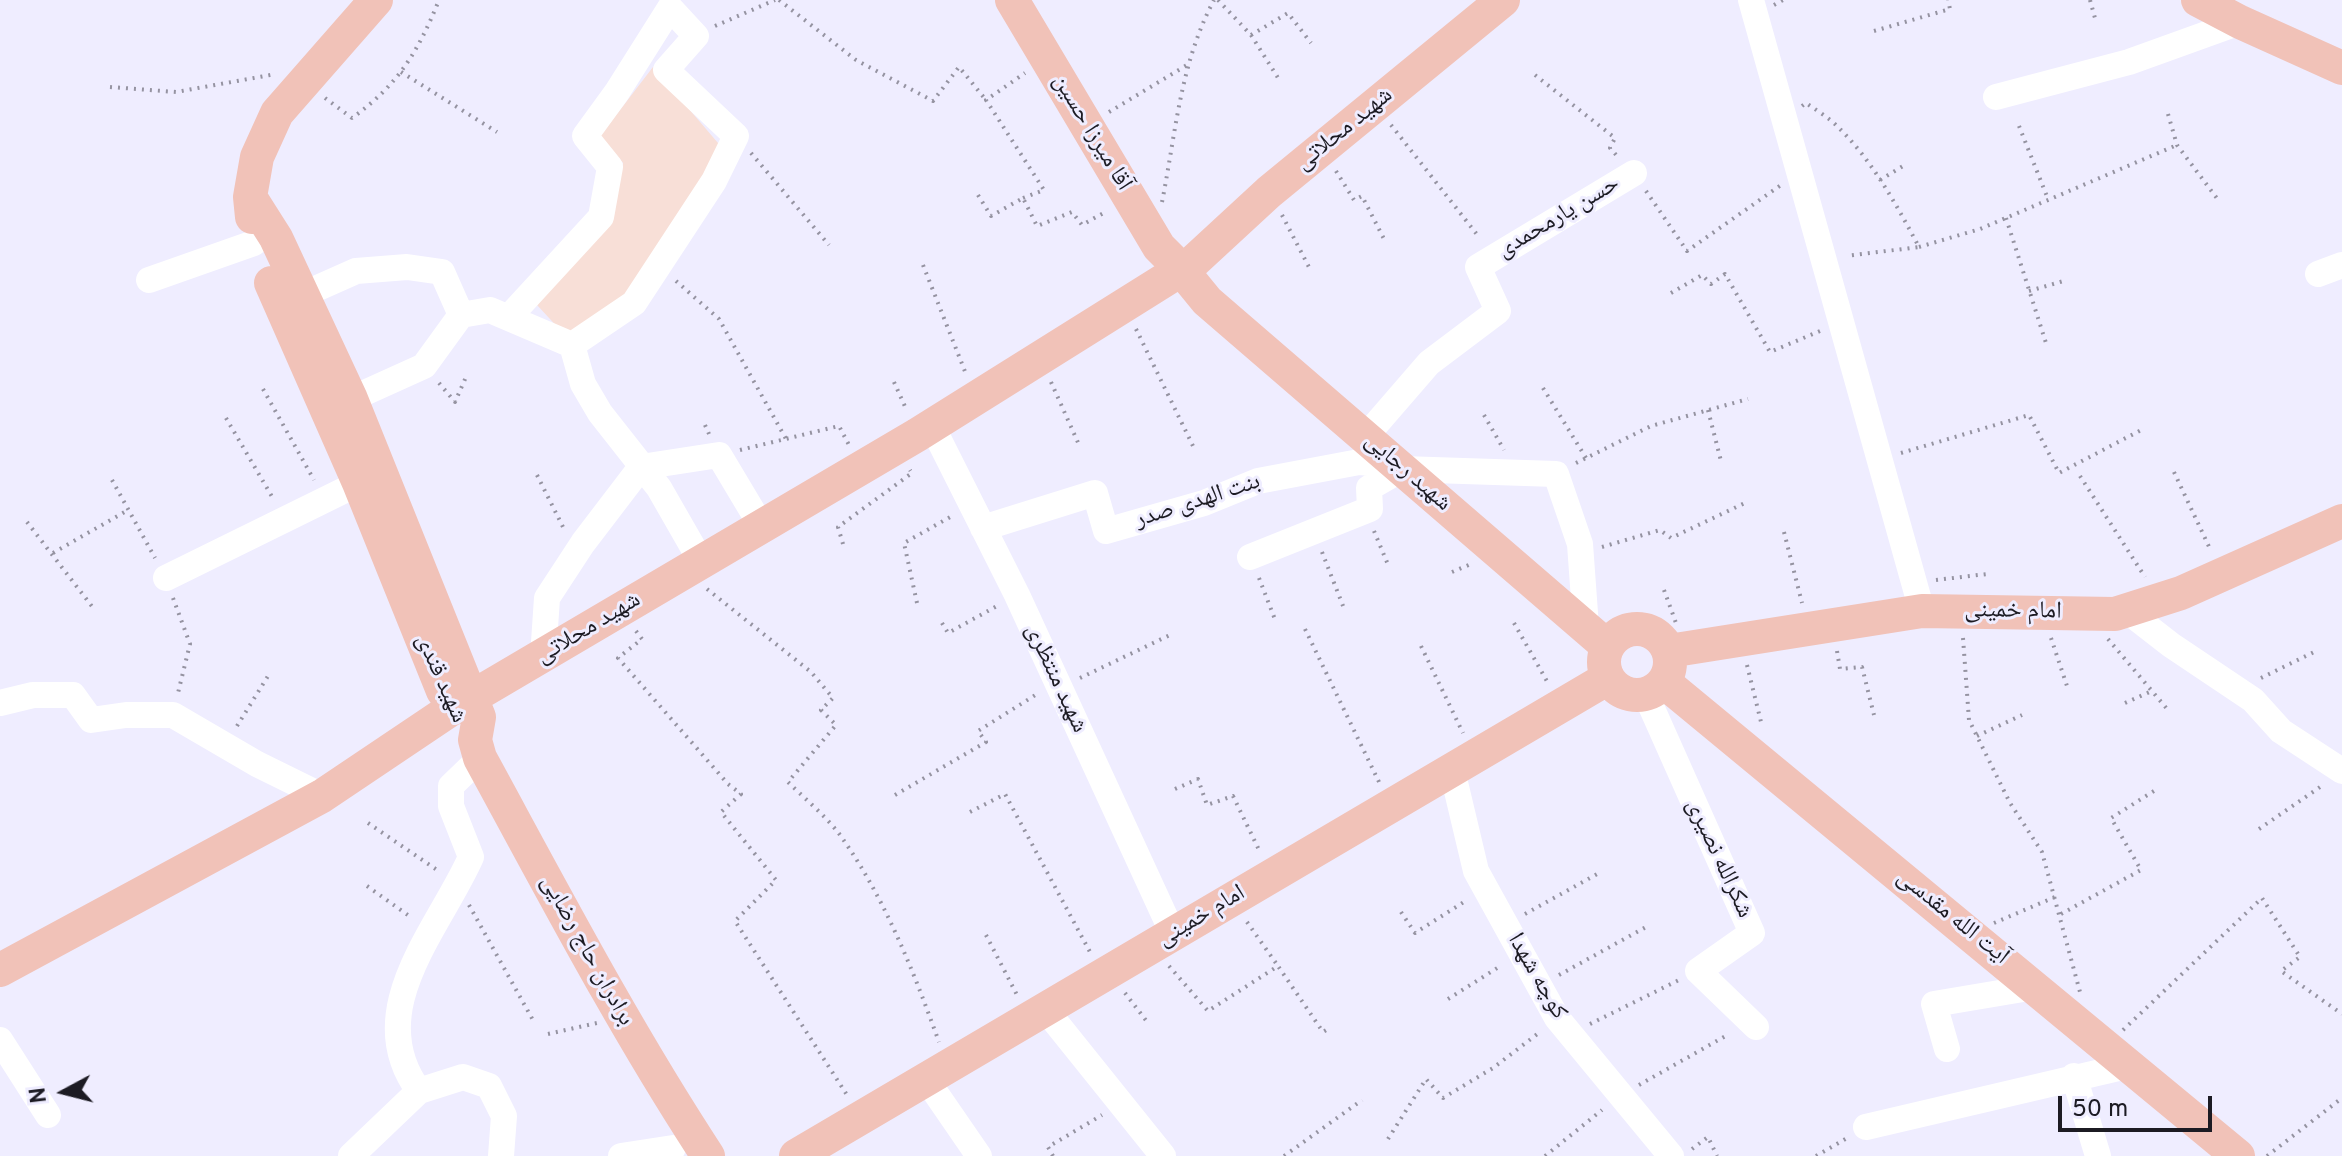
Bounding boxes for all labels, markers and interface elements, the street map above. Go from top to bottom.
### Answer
street label: آقا میرزا حسین [1045,69,1137,197]
street label: شهید محلاتی [1291,82,1399,178]
street label: حسن یارمحمدی [1493,170,1625,266]
street label: شهید رجایی [1358,427,1456,519]
street label: بنت الهدی صدر [1132,468,1264,536]
street label: شهید محلاتی [531,587,647,671]
street label: امام خمینی [1964,597,2062,627]
street label: شهید منتظری [1017,620,1093,738]
street label: شهید قندی [408,630,472,728]
street label: شکرالله نصیری [1678,795,1758,923]
street label: آیت الله مقدسی [1890,864,2014,972]
street label: برادران حاج رضایی [533,871,639,1031]
street label: امام خمینی [1153,880,1251,954]
street label: کوچه شهدا [1500,929,1572,1025]
north arrow [24,1052,104,1132]
scale bar [2062,1080,2216,1130]
text: N [25,1086,54,1104]
text: 50 m [2072,1095,2128,1125]

